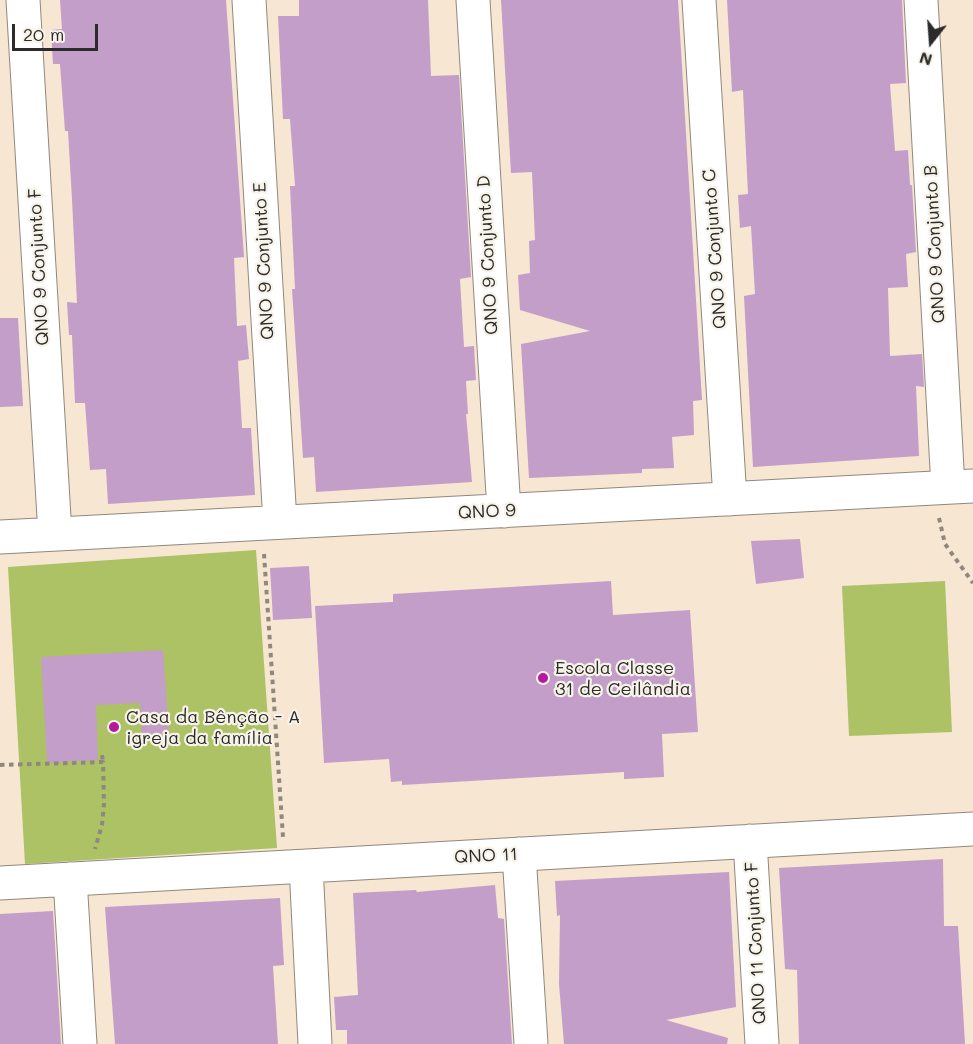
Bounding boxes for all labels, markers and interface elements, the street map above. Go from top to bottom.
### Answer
scale bar [15,12,100,50]
north arrow [901,12,961,72]
text: 20 m [23,22,64,46]
text: N [917,48,934,72]
street label: QNO 9 Conjunto B [920,164,950,324]
street label: QNO 9 Conjunto C [699,168,731,330]
street label: QNO 9 Conjunto D [473,175,503,335]
street label: QNO 9 Conjunto E [249,182,279,340]
street label: QNO 9 Conjunto F [24,188,54,346]
street label: QNO 9 [457,500,517,524]
place label: Escola Classe 31 de Ceilândia [555,657,691,700]
marker: Escola Classe 31 de Ceilândia [536,671,550,685]
place label: Casa da Bênção - A igreja da família [126,706,301,748]
marker: Casa da Bênção - A igreja da família [107,720,121,734]
street label: QNO 11 [454,844,518,868]
street label: QNO 11 Conjunto F [741,861,771,1025]

